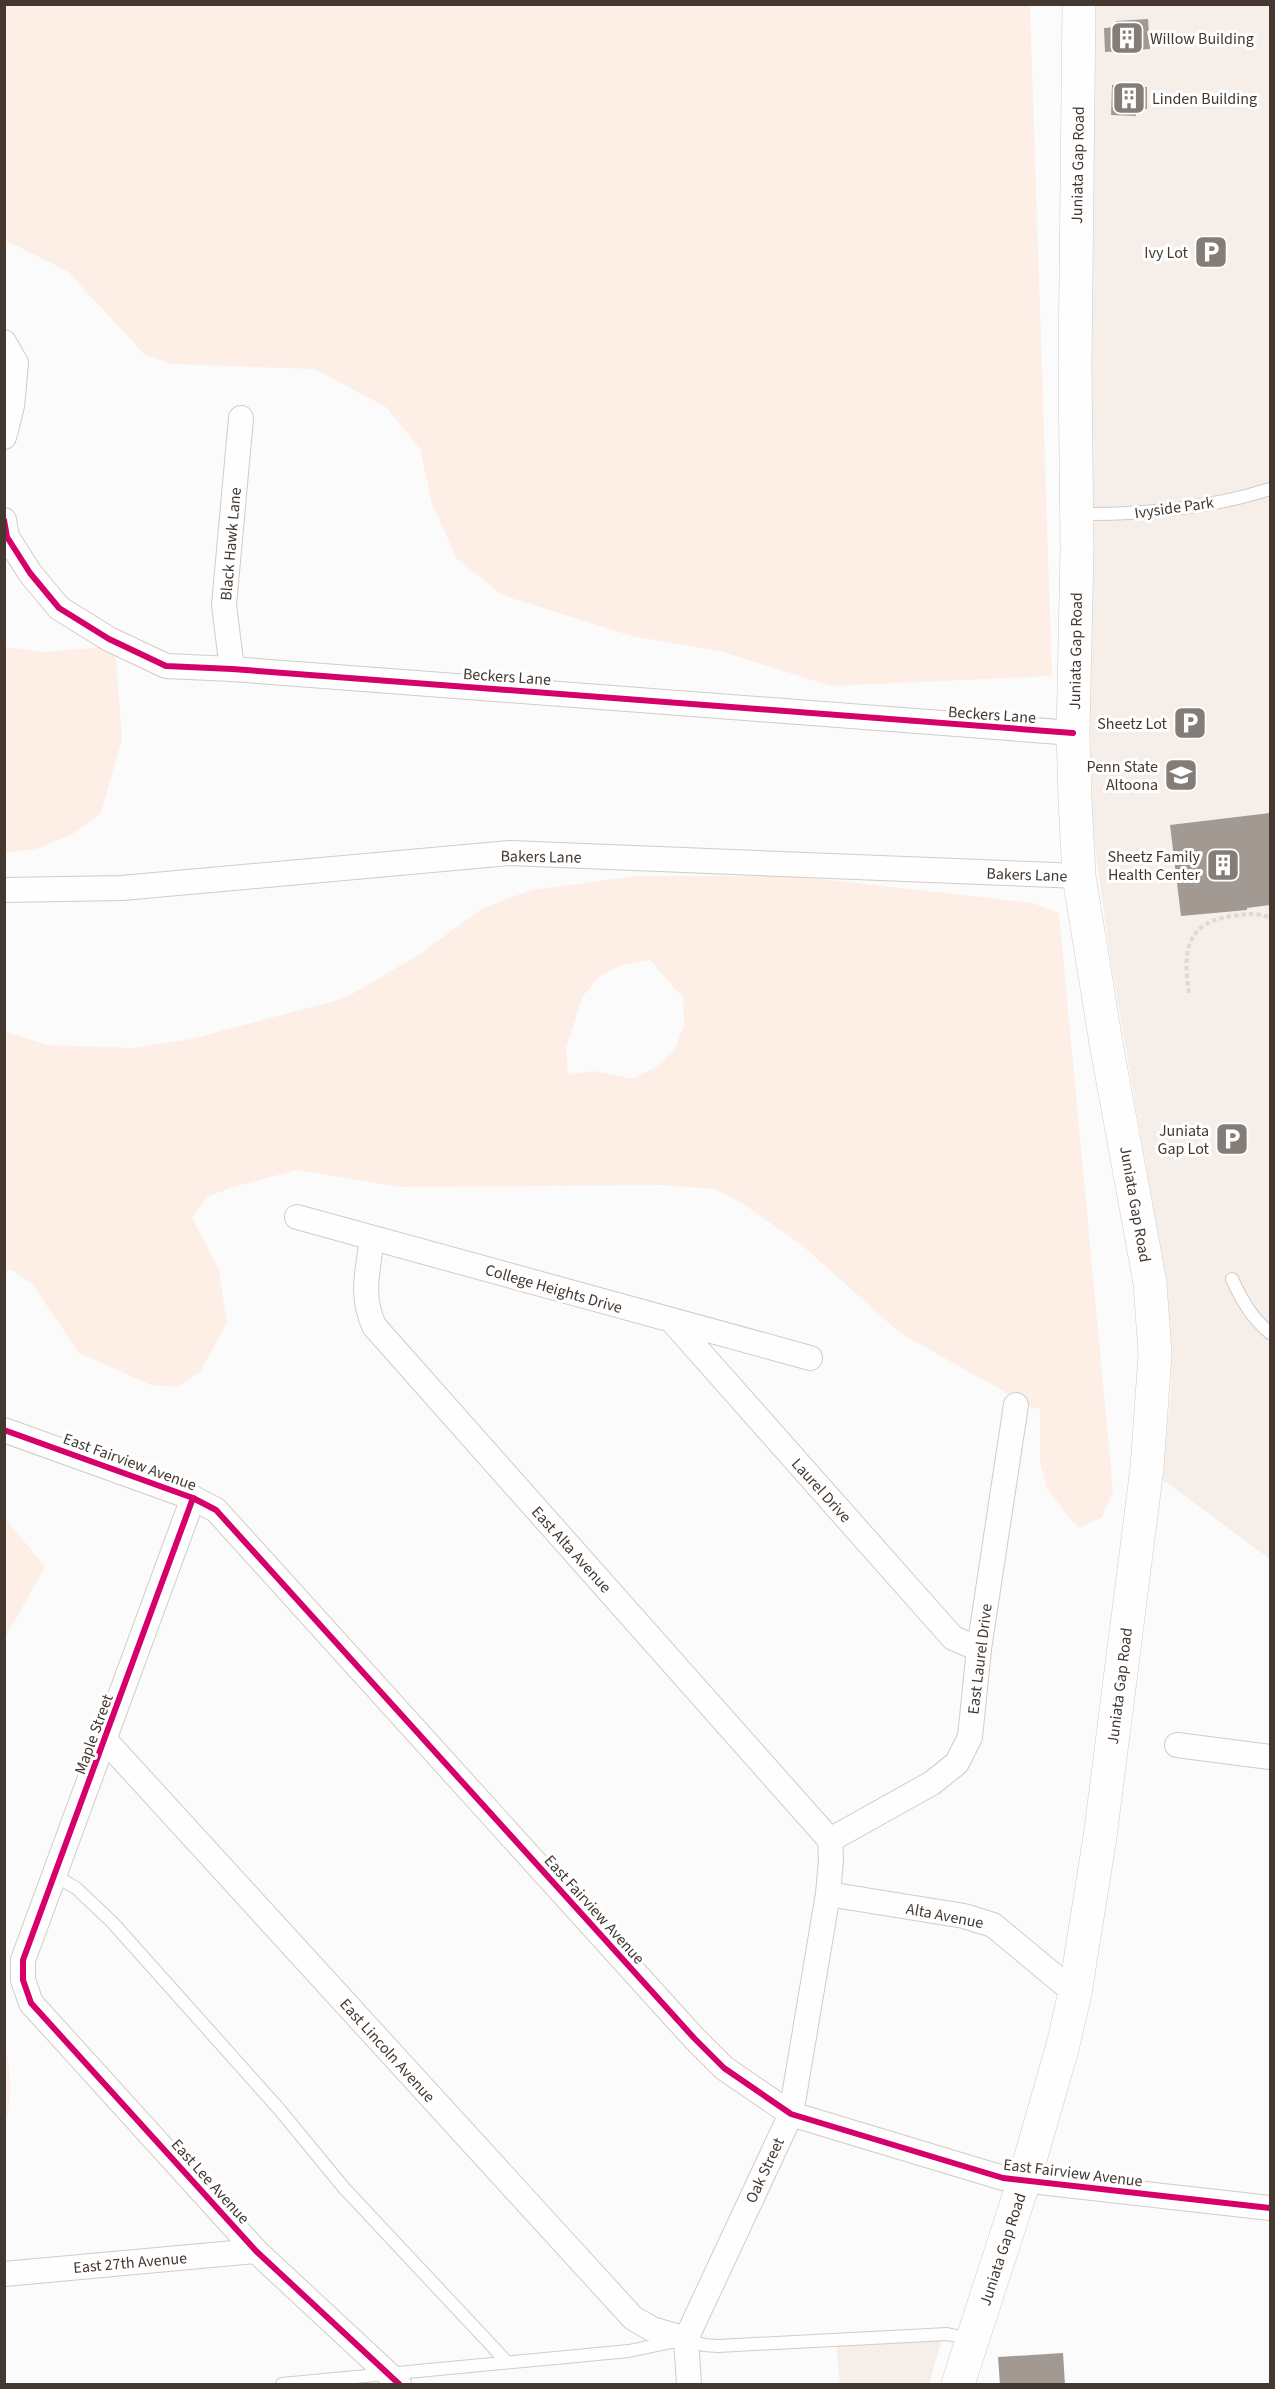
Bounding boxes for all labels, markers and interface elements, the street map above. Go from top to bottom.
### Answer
building icon: Willow Building [1109,20,1145,56]
place label: Willow Building [1150,28,1254,50]
building icon: Linden Building [1111,80,1147,116]
place label: Linden Building [1152,88,1257,110]
street label: Juniata Gap Road [1066,106,1090,224]
parking icon: Ivy Lot [1193,234,1229,270]
place label: Ivy Lot [1144,242,1189,264]
street label: Black Hawk Lane [215,486,247,602]
street label: Ivyside Park [1133,492,1215,524]
street label: Juniata Gap Road [1064,592,1088,710]
street label: Beckers Lane [462,663,552,691]
street label: Beckers Lane [947,701,1037,729]
parking icon: Sheetz Lot [1172,705,1208,741]
place label: Sheetz Lot [1097,713,1168,735]
place label: Penn State Altoona [1086,756,1158,796]
school or university icon: Penn State Altoona [1163,757,1199,793]
street label: Bakers Lane [500,845,582,869]
place label: Sheetz Family Health Center [1107,846,1201,886]
building icon: Sheetz Family Health Center [1205,847,1241,883]
street label: Bakers Lane [986,863,1068,887]
place label: Juniata Gap Lot [1158,1120,1210,1160]
parking icon: Juniata Gap Lot [1214,1121,1250,1157]
street label: Juniata Gap Road [1114,1144,1156,1264]
street label: College Heights Drive [483,1259,625,1319]
street label: East Fairview Avenue [60,1428,199,1496]
street label: Laurel Drive [786,1454,856,1528]
street label: East Alta Avenue [526,1501,616,1598]
street label: East Laurel Drive [962,1602,998,1716]
street label: Juniata Gap Road [1102,1626,1138,1746]
street label: Maple Street [69,1691,119,1778]
street label: East Fairview Avenue [539,1850,649,1969]
street label: Alta Avenue [904,1898,985,1934]
street label: East Lincoln Avenue [335,1994,440,2107]
street label: East Lee Avenue [166,2134,254,2229]
street label: Oak Street [740,2134,790,2207]
street label: East Fairview Avenue [1002,2154,1144,2192]
street label: Juniata Gap Road [974,2190,1032,2309]
street label: East 27th Avenue [72,2247,188,2279]

